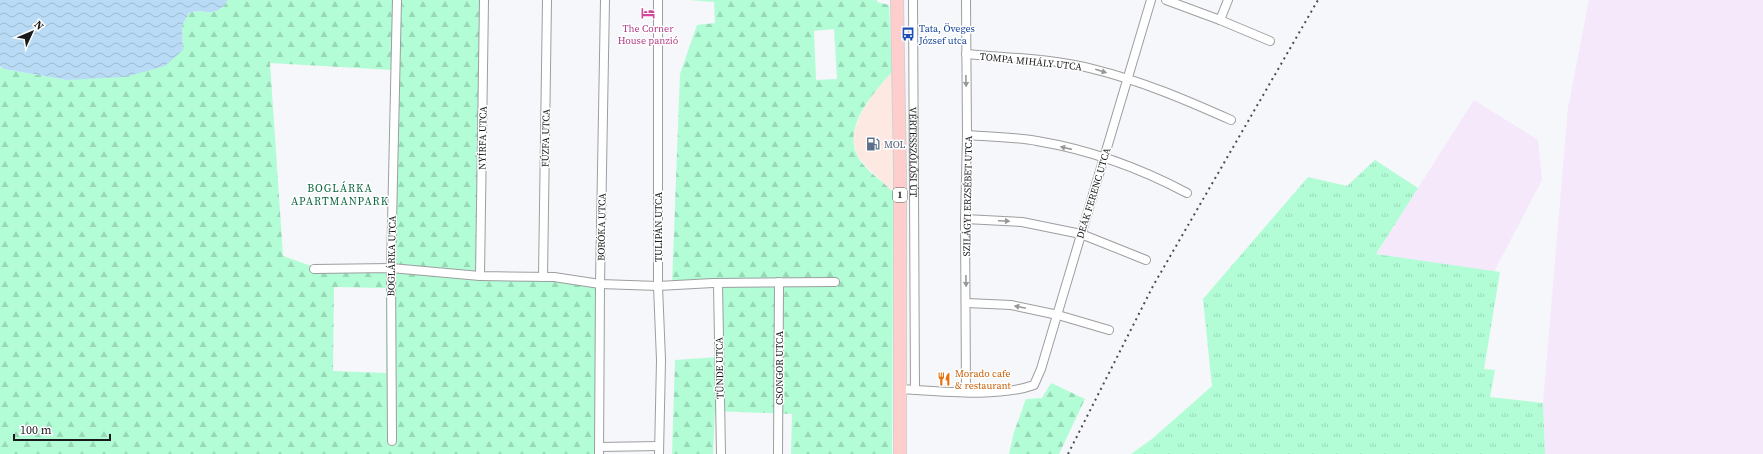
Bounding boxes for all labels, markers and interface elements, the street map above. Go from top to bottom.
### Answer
hotel icon: The Corner House panzió [640,5,656,21]
north arrow [12,12,52,52]
text: N [31,17,47,33]
place label: The Corner House panzió [618,22,679,47]
place label: Tata, Öveges József utca [918,22,975,47]
bus stop icon: Tata, Öveges József utca [900,26,916,42]
street label: TOMPA MIHÁLY UTCA [979,50,1083,73]
one-way arrow [1096,68,1108,74]
one-way arrow [963,75,969,88]
street label: NYÍRFA UTCA [475,106,490,170]
street label: VÉRTESSZŐLŐSI ÚT [907,107,920,197]
street label: FŰZFA UTCA [538,108,553,167]
street label: SZILÁGYI ERZSÉBET UTCA [960,135,975,257]
fuel station icon: MOL [865,136,881,152]
place label: MOL [884,138,906,151]
one-way arrow [1060,144,1072,150]
street label: DEÁK FERENC UTCA [1073,146,1114,240]
district label: BOGLÁRKA APARTMANPARK [291,181,389,209]
road number: 1 [893,188,907,202]
street label: TULIPÁN UTCA [652,192,665,262]
street label: BORÓKA UTCA [594,193,609,261]
street label: BOGLÁRKA UTCA [384,215,399,297]
one-way arrow [998,218,1010,225]
one-way arrow [963,275,969,288]
one-way arrow [1014,303,1026,309]
street label: CSONGOR UTCA [773,331,786,405]
street label: TÜNDE UTCA [712,337,727,399]
place label: Morado cafe & restaurant [955,367,1011,392]
restaurant icon: Morado cafe & restaurant [936,371,952,387]
scale bar [14,416,110,442]
text: 100 m [20,422,52,438]

